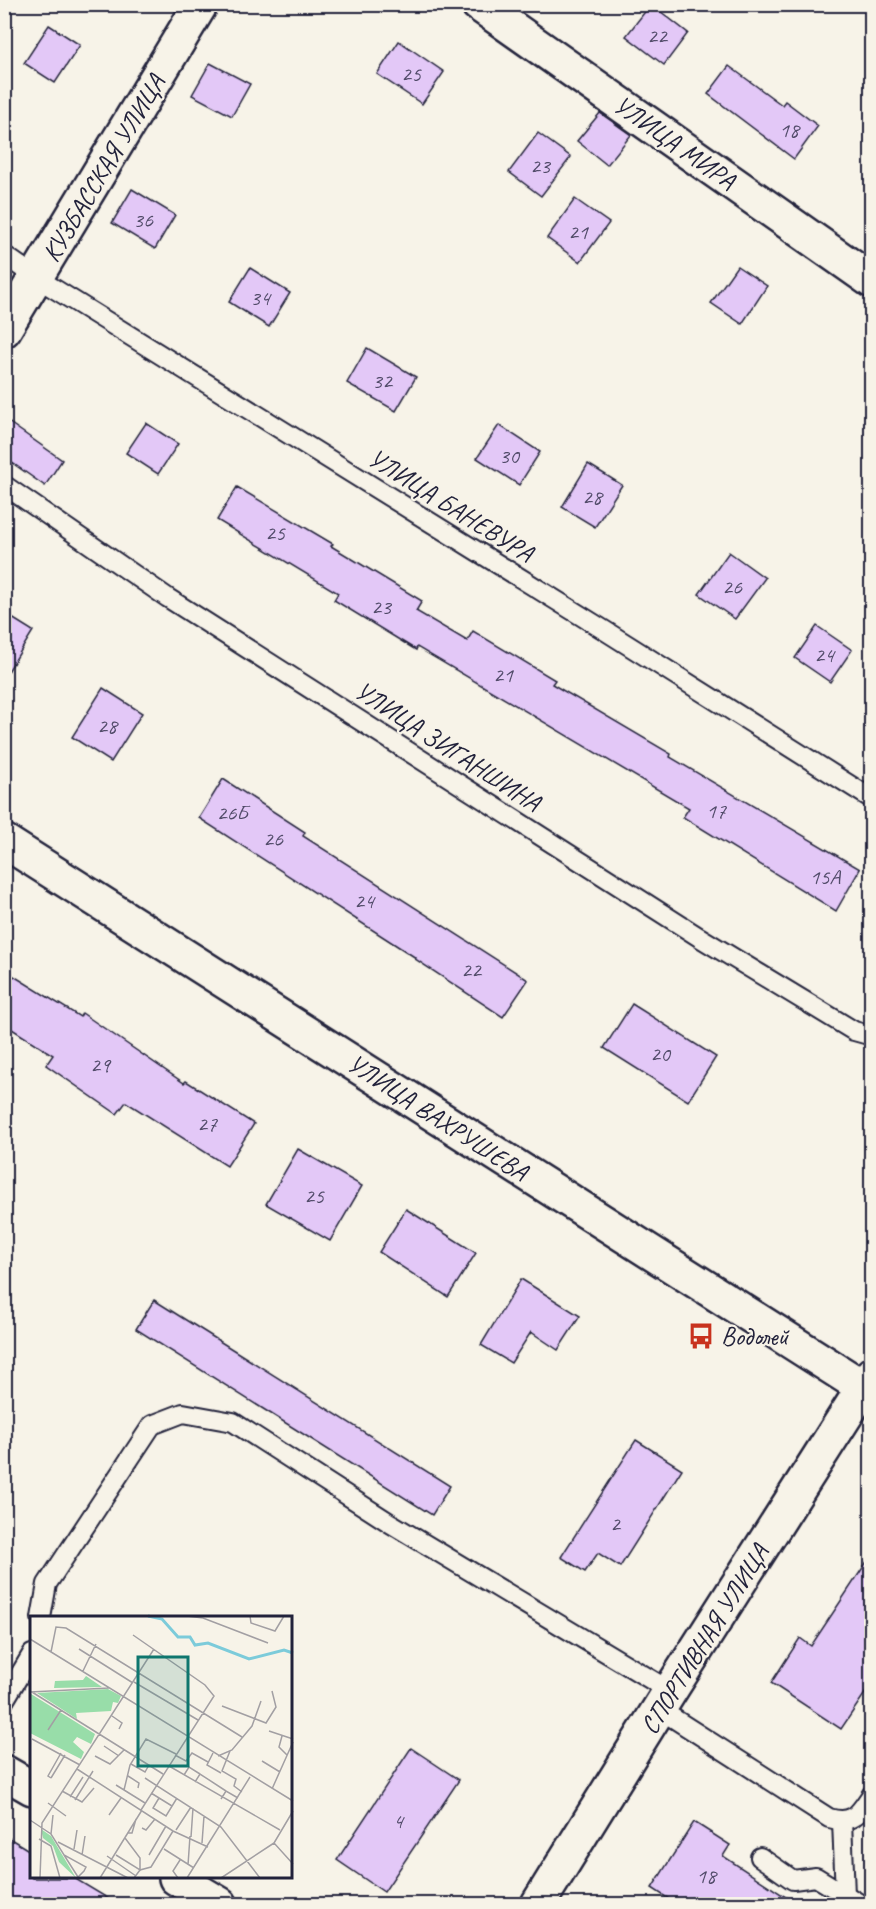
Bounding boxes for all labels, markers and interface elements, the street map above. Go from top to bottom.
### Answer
house number: 22 [647,22,669,50]
house number: 25 [401,60,422,88]
street label: КУЗБАССКАЯ УЛИЦА [35,67,173,268]
street label: УЛИЦА МИРА [607,88,743,197]
house number: 18 [779,116,801,144]
house number: 23 [530,152,552,180]
house number: 36 [133,206,154,234]
house number: 21 [568,218,589,246]
house number: 34 [250,284,272,312]
house number: 32 [372,367,394,395]
street label: УЛИЦА БАНЕВУРА [362,441,541,570]
house number: 30 [499,442,521,470]
house number: 28 [582,483,604,511]
house number: 25 [265,519,286,547]
house number: 26 [722,573,743,601]
house number: 23 [371,593,393,621]
house number: 24 [814,641,836,669]
house number: 21 [493,661,514,689]
street label: УЛИЦА ЗИГАНШИНА [349,674,549,820]
house number: 28 [97,712,119,740]
house number: 17 [706,797,727,825]
house number: 26Б [217,799,251,827]
house number: 26 [263,825,284,853]
house number: 15А [810,863,841,891]
house number: 24 [354,887,376,915]
house number: 22 [461,956,483,984]
house number: 20 [650,1040,672,1068]
street label: УЛИЦА ВАХРУШЕВА [341,1047,536,1189]
house number: 29 [90,1051,112,1079]
house number: 27 [197,1110,218,1138]
house number: 25 [304,1182,325,1210]
place label: Водолей [721,1320,790,1353]
bus stop icon: Водолей [686,1321,716,1351]
house number: 2 [610,1510,622,1538]
street label: СПОРТИВНАЯ УЛИЦА [633,1537,777,1740]
inset map [30,1616,292,1879]
house number: 4 [393,1807,405,1835]
house number: 18 [696,1862,718,1890]

